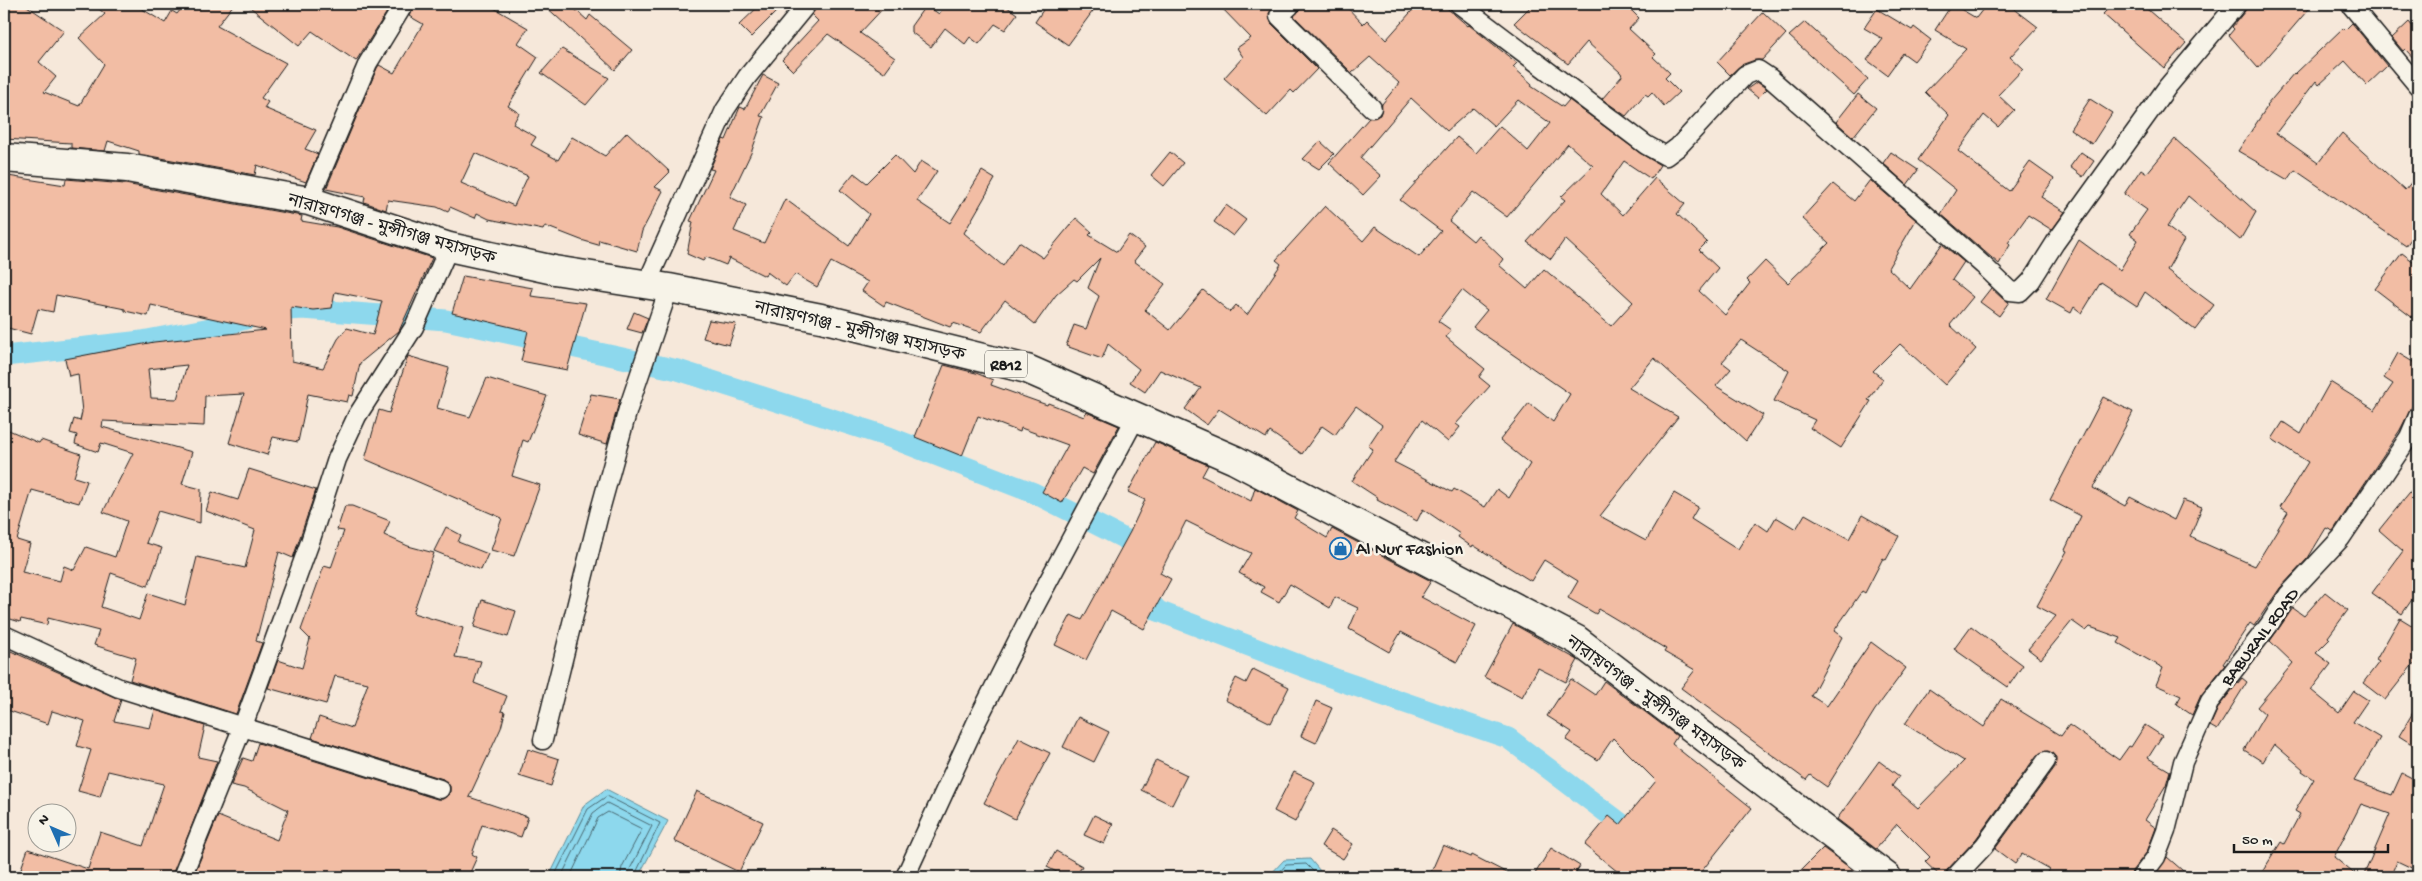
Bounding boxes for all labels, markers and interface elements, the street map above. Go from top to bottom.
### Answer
street label: নারায়ণগঞ্জ - মুন্সীগঞ্জ মহাসড়ক [284,188,499,270]
street label: নারায়ণগঞ্জ - মুন্সীগঞ্জ মহাসড়ক [751,296,968,367]
road number: R812 [985,350,1027,378]
shop icon: Al Nur Fashion [1328,536,1352,560]
place label: Al Nur Fashion [1356,540,1463,561]
street label: BABURAIL ROAD [2217,584,2305,691]
street label: নারায়ণগঞ্জ - মুন্সীগঞ্জ মহাসড়ক [1560,630,1750,776]
north arrow [28,804,78,854]
text: N [35,811,54,830]
scale bar [2234,821,2388,853]
text: 50 m [2242,832,2273,850]

